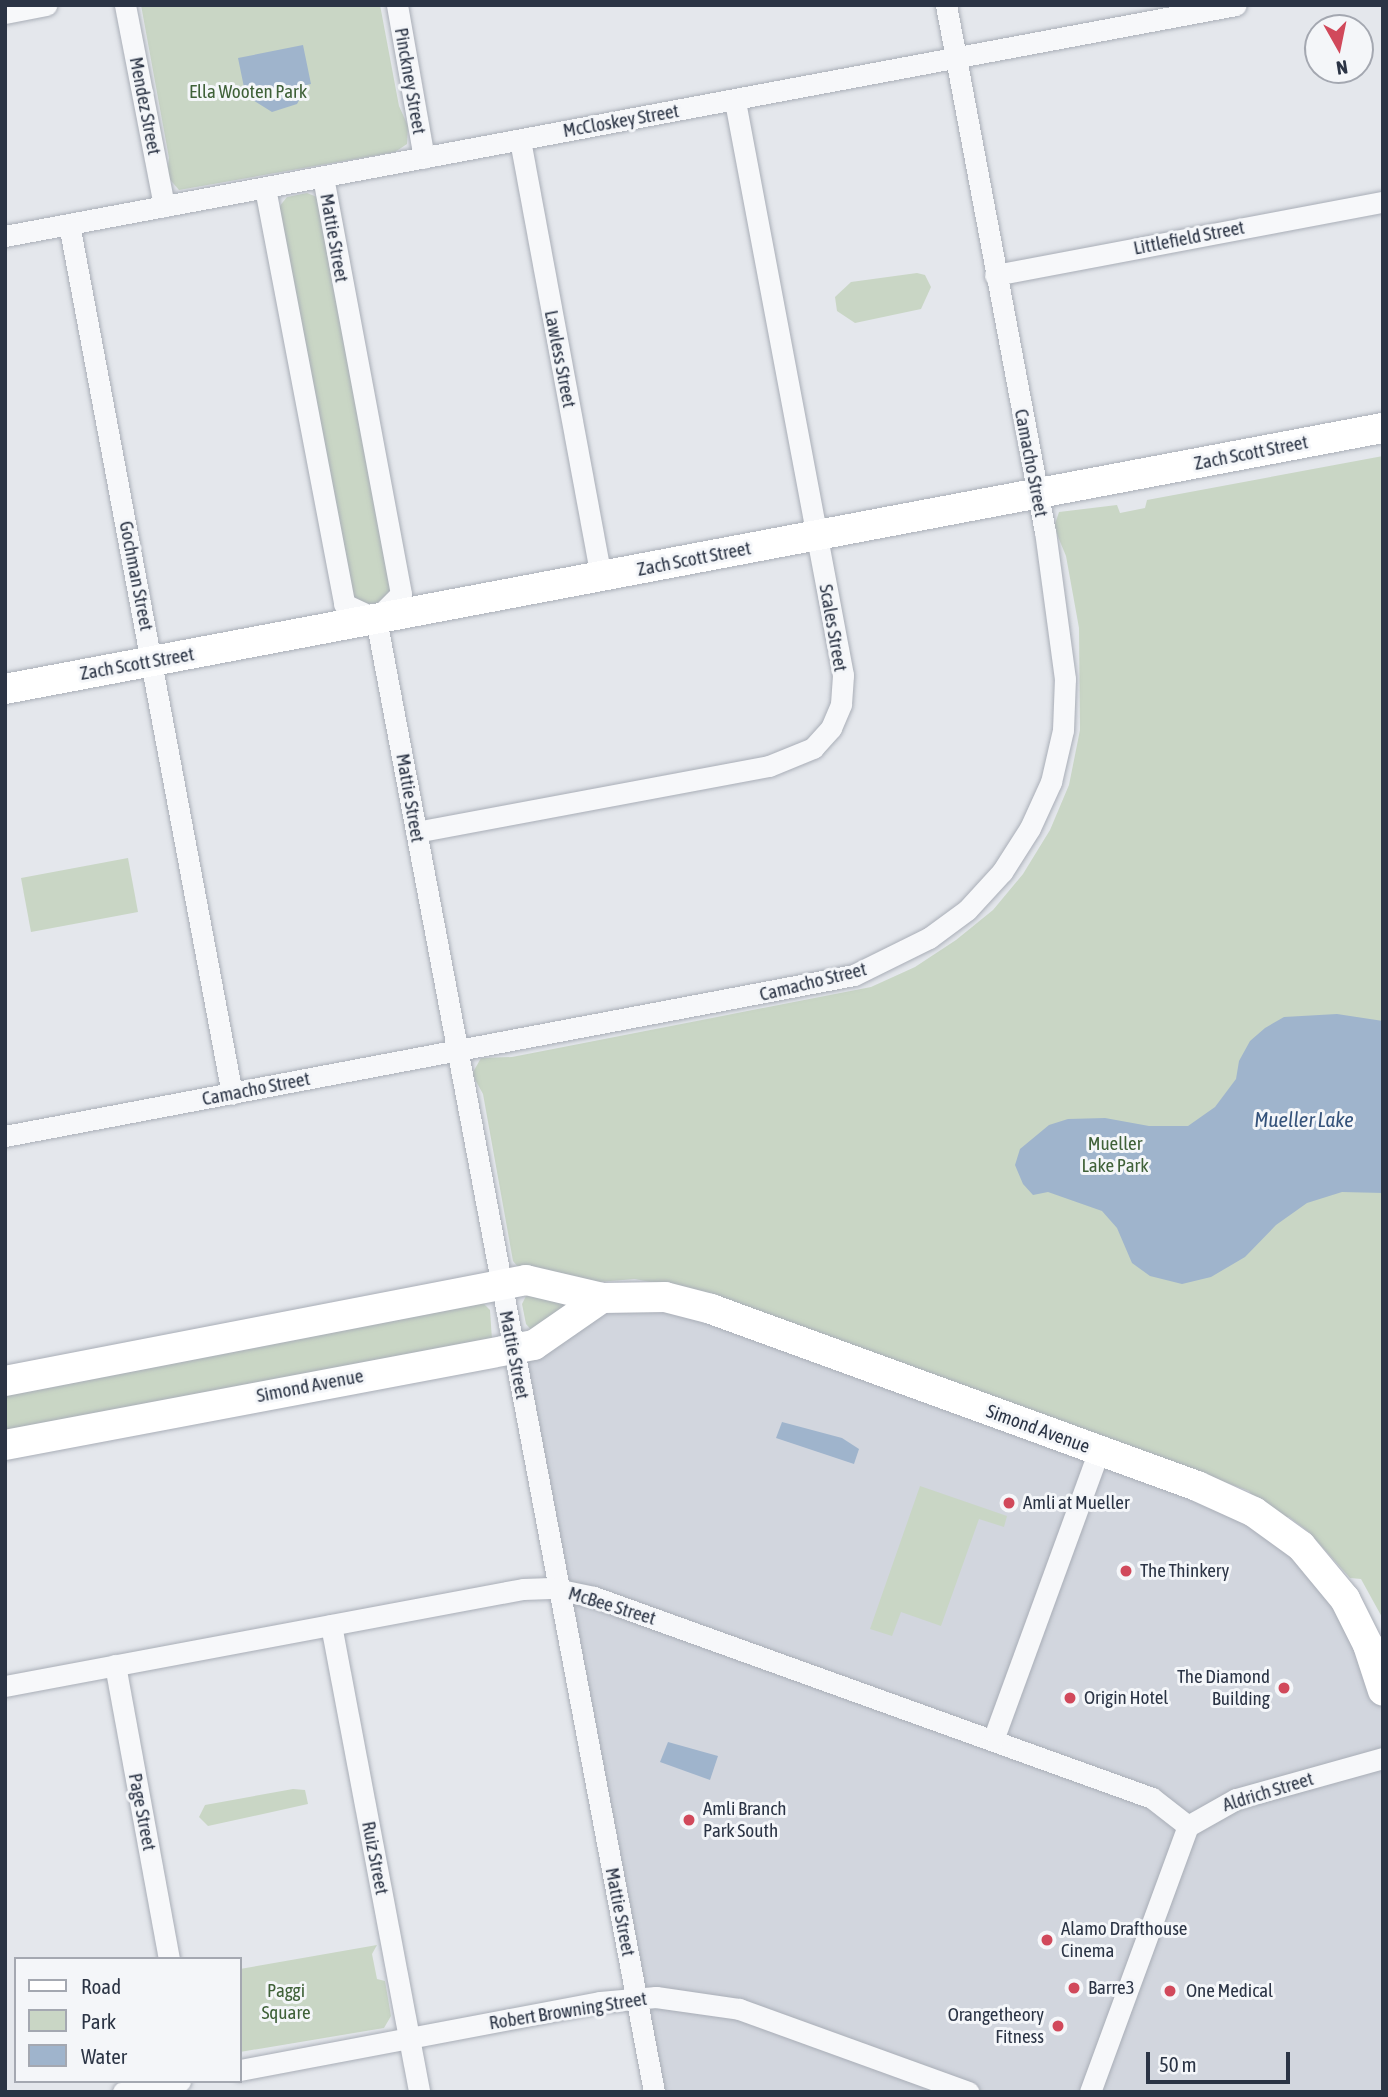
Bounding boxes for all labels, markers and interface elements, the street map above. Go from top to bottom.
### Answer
north arrow [1304,14,1374,84]
street label: Pinckney Street [389,26,431,136]
street label: Mendez Street [124,55,166,157]
text: N [1335,56,1349,80]
park label: Ella Wooten Park [189,81,307,103]
street label: McCloskey Street [561,100,681,142]
street label: Mattie Street [315,192,353,284]
street label: Littlefield Street [1132,216,1246,260]
street label: Lawless Street [539,308,581,410]
street label: Camacho Street [1009,407,1053,519]
street label: Zach Scott Street [1192,431,1310,475]
street label: Gochman Street [114,519,158,633]
street label: Zach Scott Street [635,537,753,581]
street label: Scales Street [814,583,852,673]
street label: Zach Scott Street [78,643,196,685]
street label: Mattie Street [391,752,429,844]
street label: Camacho Street [757,958,869,1006]
street label: Camacho Street [200,1067,312,1111]
water label: Mueller Lake [1254,1106,1354,1132]
park label: Mueller Lake Park [1081,1133,1149,1177]
street label: Mattie Street [494,1309,534,1401]
street label: Simond Avenue [255,1364,365,1408]
street label: Simond Avenue [983,1400,1093,1458]
place label: Amli at Mueller [1023,1492,1130,1514]
marker: Amli at Mueller [1001,1495,1017,1511]
place label: The Thinkery [1140,1560,1229,1582]
marker: The Thinkery [1118,1563,1134,1579]
street label: McBee Street [566,1582,658,1630]
place label: The Diamond Building [1177,1666,1270,1710]
marker: The Diamond Building [1276,1680,1292,1696]
place label: Origin Hotel [1084,1687,1168,1709]
marker: Origin Hotel [1062,1690,1078,1706]
street label: Aldrich Street [1220,1767,1316,1817]
street label: Page Street [123,1771,161,1853]
place label: Amli Branch Park South [703,1798,787,1842]
marker: Amli Branch Park South [681,1812,697,1828]
street label: Ruiz Street [357,1819,393,1897]
street label: Mattie Street [600,1866,640,1958]
place label: Alamo Drafthouse Cinema [1061,1918,1187,1962]
marker: Alamo Drafthouse Cinema [1039,1932,1055,1948]
legend [14,1957,242,2083]
text: Road [81,1974,121,1998]
place label: Barre3 [1088,1977,1135,1999]
park label: Paggi Square [261,1980,311,2024]
marker: Barre3 [1066,1980,1082,1996]
place label: One Medical [1186,1980,1273,2002]
marker: One Medical [1160,1981,1180,2001]
street label: Robert Browning Street [487,1987,649,2035]
place label: Orangetheory Fitness [948,2004,1044,2048]
text: Park [81,2009,116,2033]
marker: Orangetheory Fitness [1050,2018,1066,2034]
scale bar [1150,2038,1294,2082]
text: Water [81,2044,127,2068]
text: 50 m [1159,2052,1197,2076]

